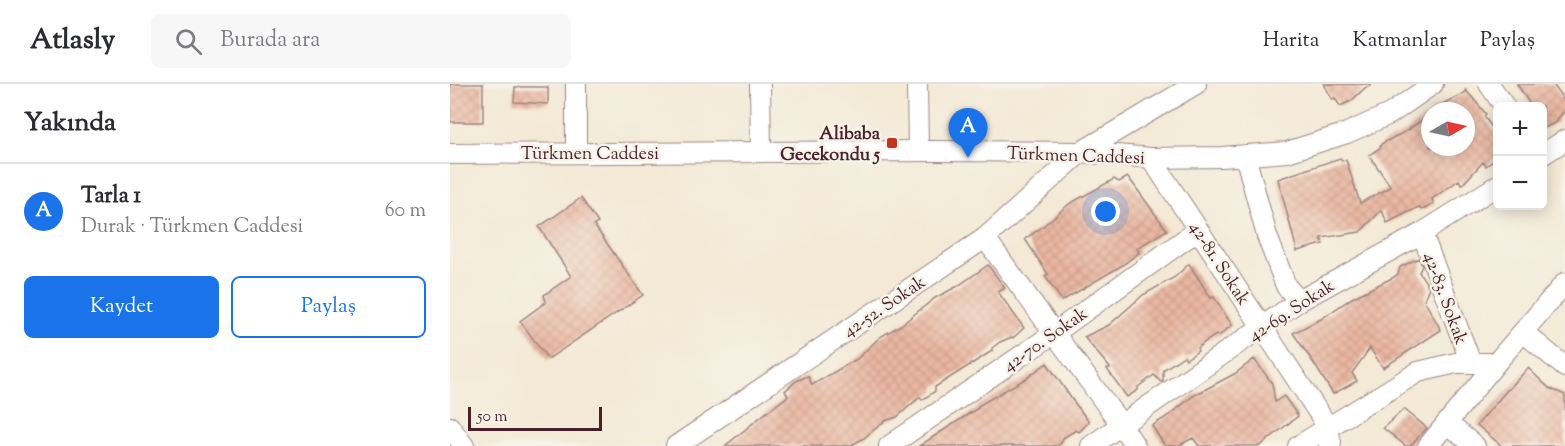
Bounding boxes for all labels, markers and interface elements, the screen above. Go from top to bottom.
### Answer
search box [151,14,571,68]
text: Atlasly [30,21,115,61]
icon: search [172,25,205,58]
text: Burada ara [220,25,320,57]
text: Harita [1263,26,1319,56]
text: Katmanlar [1352,26,1447,56]
text: Paylaş [1480,26,1535,56]
north arrow [1421,102,1475,156]
map controls [1493,102,1547,210]
button: + [1493,102,1547,156]
text: Yakında [24,105,116,142]
pin: A [948,109,988,158]
place label: Alibaba Gecekondu 5 [780,122,881,169]
marker: Alibaba Gecekondu 5 [885,136,899,150]
street label: Türkmen Caddesi [521,142,659,168]
street label: Türkmen Caddesi [1006,142,1146,172]
button: − [1493,156,1547,210]
text: Tarla 1 [81,181,141,213]
text: A [35,197,52,226]
text: 60 m [385,197,426,226]
your location [1091,197,1120,226]
text: Durak · Türkmen Caddesi [81,213,303,242]
street label: 42-81. Sokak [1181,217,1255,311]
street label: 42-83. Sokak [1415,249,1473,349]
street label: 42-52. Sokak [838,270,932,345]
street label: 42-69. Sokak [1244,274,1340,349]
button: Kaydet [24,276,219,338]
button: Paylaş [231,276,426,338]
street label: 42-70. Sokak [999,302,1094,379]
scale bar [468,404,602,432]
text: 50 m [477,406,508,429]

